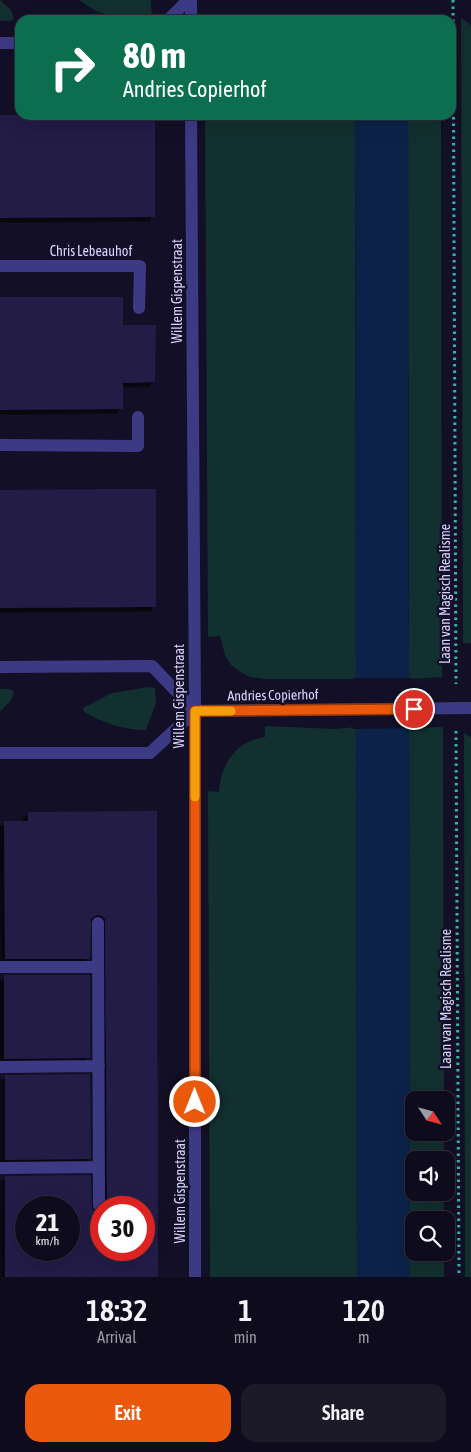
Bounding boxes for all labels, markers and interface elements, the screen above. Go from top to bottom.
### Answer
icon: right [40,35,105,100]
text: 80 m [123,35,186,75]
text: Andries Copierhof [123,76,267,102]
street label: Willem Gispenstraat [169,239,185,343]
street label: Chris Lebeauhof [50,243,132,259]
street label: Laan van Magisch Realisme [437,524,453,664]
street label: Willem Gispenstraat [171,644,187,748]
street label: Andries Copierhof [227,686,319,704]
pin [393,688,435,730]
icon: arrive [400,695,428,723]
street label: Laan van Magisch Realisme [438,929,454,1069]
position arrow [168,1075,220,1127]
north arrow [405,1091,455,1141]
map controls [405,1091,455,1261]
street label: Willem Gispenstraat [172,1139,188,1243]
button: sound [405,1151,455,1201]
speed limit sign: 30 [90,1196,155,1261]
text: 21 [36,1208,59,1236]
button: search [405,1211,455,1261]
text: km/h [36,1234,59,1248]
text: 18:32 [86,1293,148,1327]
text: 1 [238,1293,252,1327]
text: 120 [343,1293,385,1327]
text: Arrival [97,1328,136,1346]
text: min [234,1328,257,1346]
text: m [358,1328,370,1346]
button: Exit [25,1384,231,1442]
button: Share [241,1384,446,1442]

